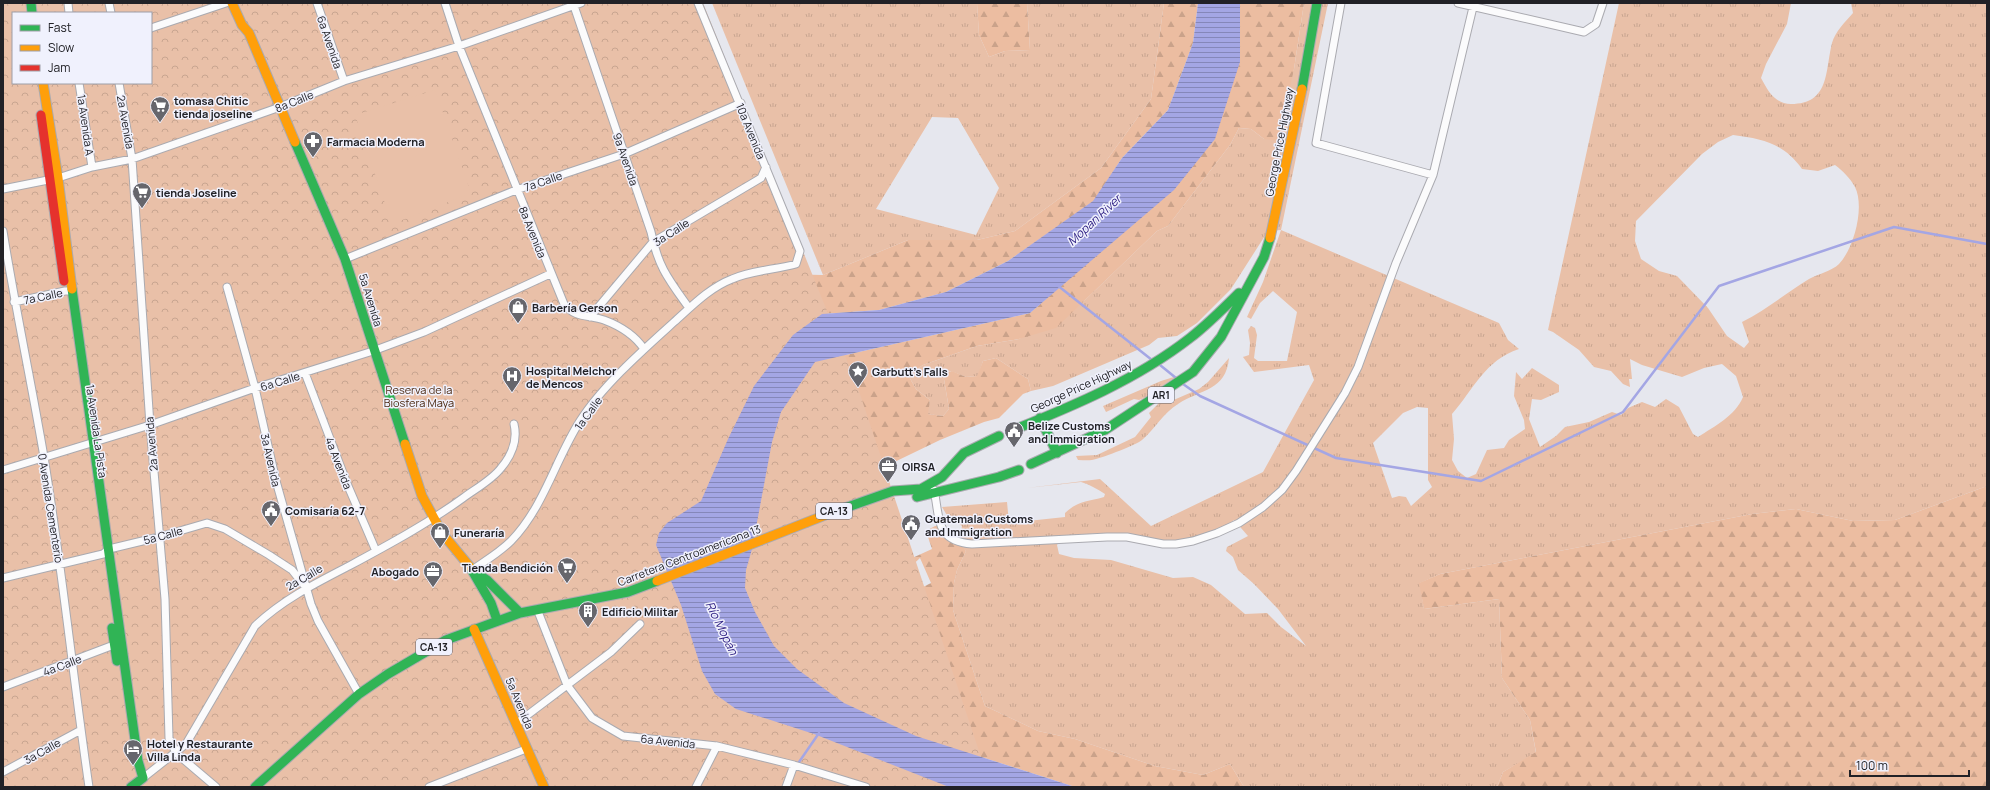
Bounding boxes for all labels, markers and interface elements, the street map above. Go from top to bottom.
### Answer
legend [12,12,152,84]
street label: 6a Avenida [314,14,346,70]
text: Fast [48,19,72,36]
text: Slow [48,39,74,56]
text: Jam [48,59,70,76]
street label: 8a Calle [273,86,316,115]
street label: George Price Highway [1261,86,1297,197]
street label: 1a Avenida A [74,93,98,157]
place label: tomasa Chitic tienda joseline [174,93,253,121]
street label: 2a Avenida [114,94,138,150]
supermarket icon: tomasa Chitic tienda joseline [149,95,171,123]
street label: 10a Avenida [733,101,769,161]
pharmacy icon: Farmacia Moderna [302,130,324,158]
street label: 9a Avenida [610,131,642,187]
place label: Farmacia Moderna [327,134,425,149]
street label: 7a Calle [522,167,565,195]
supermarket icon: tienda Joseline [131,181,153,209]
place label: tienda Joseline [156,185,237,200]
water label: Mopan River [1063,189,1126,249]
street label: 8a Avenida [516,204,550,260]
street label: 3a Calle [650,215,692,249]
street label: 5a Avenida [356,272,386,328]
street label: 7a Calle [22,284,64,307]
shop icon: Barbería Gerson [507,296,529,324]
place label: Barbería Gerson [532,300,618,315]
street label: George Price Highway [1028,356,1134,416]
place icon: Garbutt's Falls [847,360,869,388]
place label: Hospital Melchor de Mencos [526,363,617,391]
place label: Garbutt's Falls [872,364,948,379]
hospital icon: Hospital Melchor de Mencos [501,365,523,393]
street label: 6a Calle [258,368,302,394]
park label: Reserva de la Biosfera Maya [384,382,454,410]
street label: 1a Avenida La Pista [83,383,111,479]
road number: AR1 [1148,387,1174,403]
street label: 1a Calle [571,393,606,433]
street label: 2a Avenida [141,416,161,472]
place label: Belize Customs and Immigration [1028,418,1115,446]
public building icon: Belize Customs and Immigration [1003,420,1025,448]
street label: 3a Avenida [258,432,284,488]
street label: 4a Avenida [322,435,356,491]
street label: 0 Avenida Cementerio [35,452,67,564]
office icon: OIRSA [877,455,899,483]
place label: OIRSA [902,459,936,474]
public building icon: Comisaría 62-7 [260,499,282,527]
place label: Comisaría 62-7 [285,503,365,518]
road number: CA-13 [816,503,852,519]
place label: Guatemala Customs and Immigration [925,511,1033,539]
public building icon: Guatemala Customs and Immigration [900,513,922,541]
shop icon: Funeraría [429,521,451,549]
street label: Carretera Centroamericana 13 [615,521,763,589]
street label: 5a Calle [142,522,185,547]
place label: Funeraría [454,525,504,540]
supermarket icon: Tienda Bendición [556,556,578,584]
street label: 2a Calle [283,560,326,594]
office icon: Abogado [422,560,444,588]
place label: Tienda Bendición [462,560,553,575]
place label: Abogado [371,564,419,579]
water label: Río Mopán [702,598,743,659]
building icon: Edificio Militar [577,600,599,628]
place label: Edificio Militar [602,604,679,619]
road number: CA-13 [416,639,452,655]
street label: 4a Calle [40,651,84,679]
street label: 5a Avenida [502,675,538,731]
street label: 6a Avenida [640,731,696,751]
street label: 3a Calle [21,734,64,767]
place label: Hotel y Restaurante Villa Linda [147,736,253,764]
hotel icon: Hotel y Restaurante Villa Linda [122,738,144,766]
scale bar [1850,752,1969,778]
text: 100 m [1856,757,1888,774]

